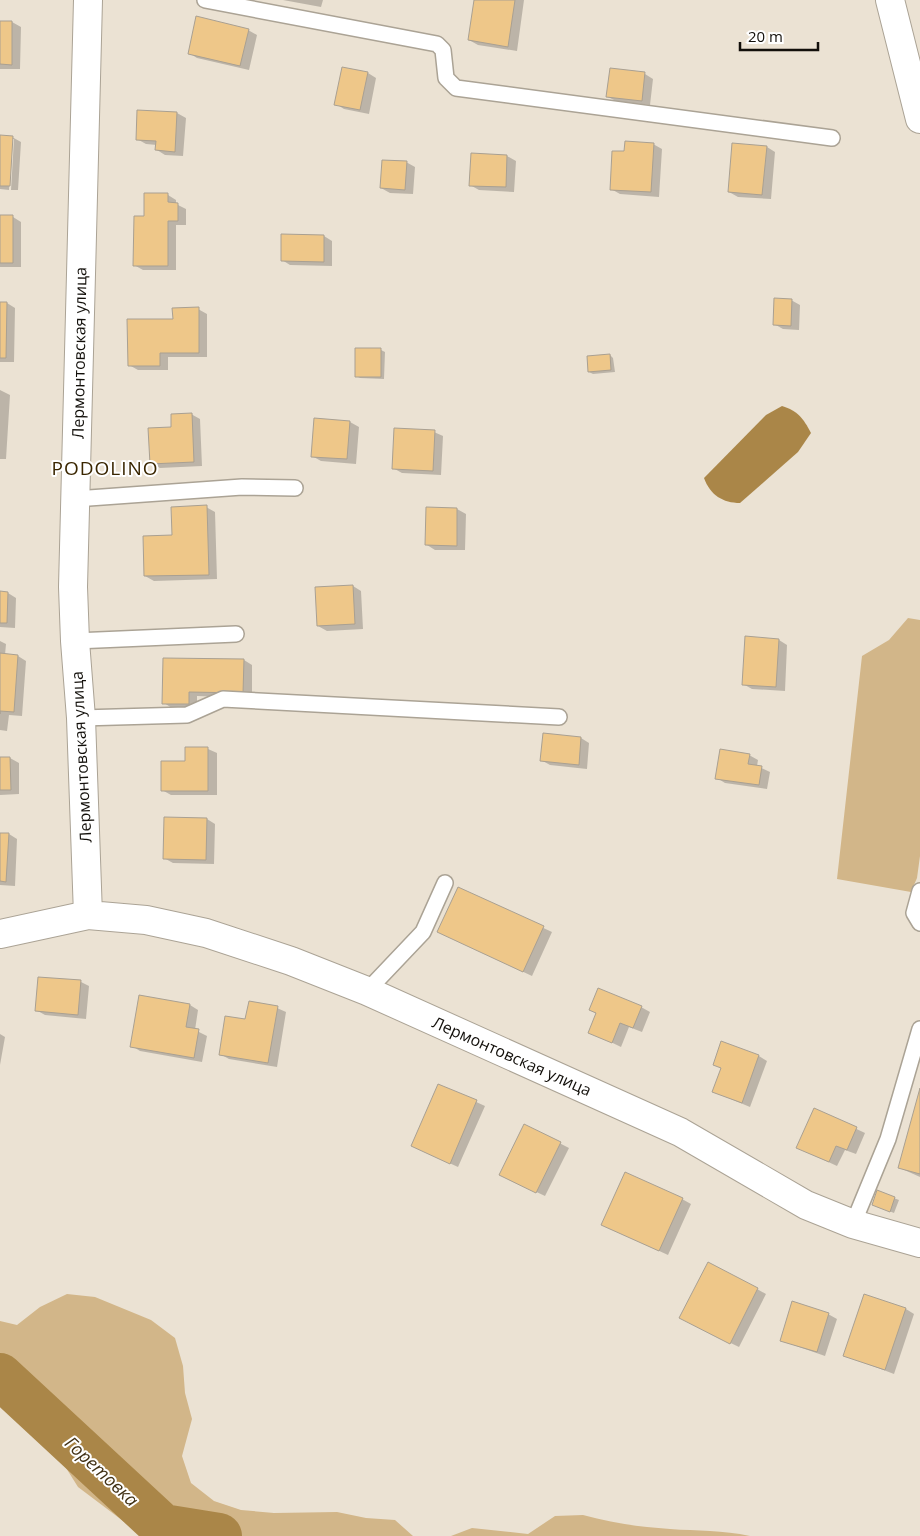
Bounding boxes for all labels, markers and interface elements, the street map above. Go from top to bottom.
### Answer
scale bar [740,20,818,52]
text: 20 m [748,26,783,46]
street label: Лермонтовская улица [67,267,91,439]
district label: PODOLINO [51,455,159,481]
street label: Лермонтовская улица [66,671,96,843]
street label: Лермонтовская улица [429,1011,595,1101]
water label: Горетовка [60,1431,144,1511]

